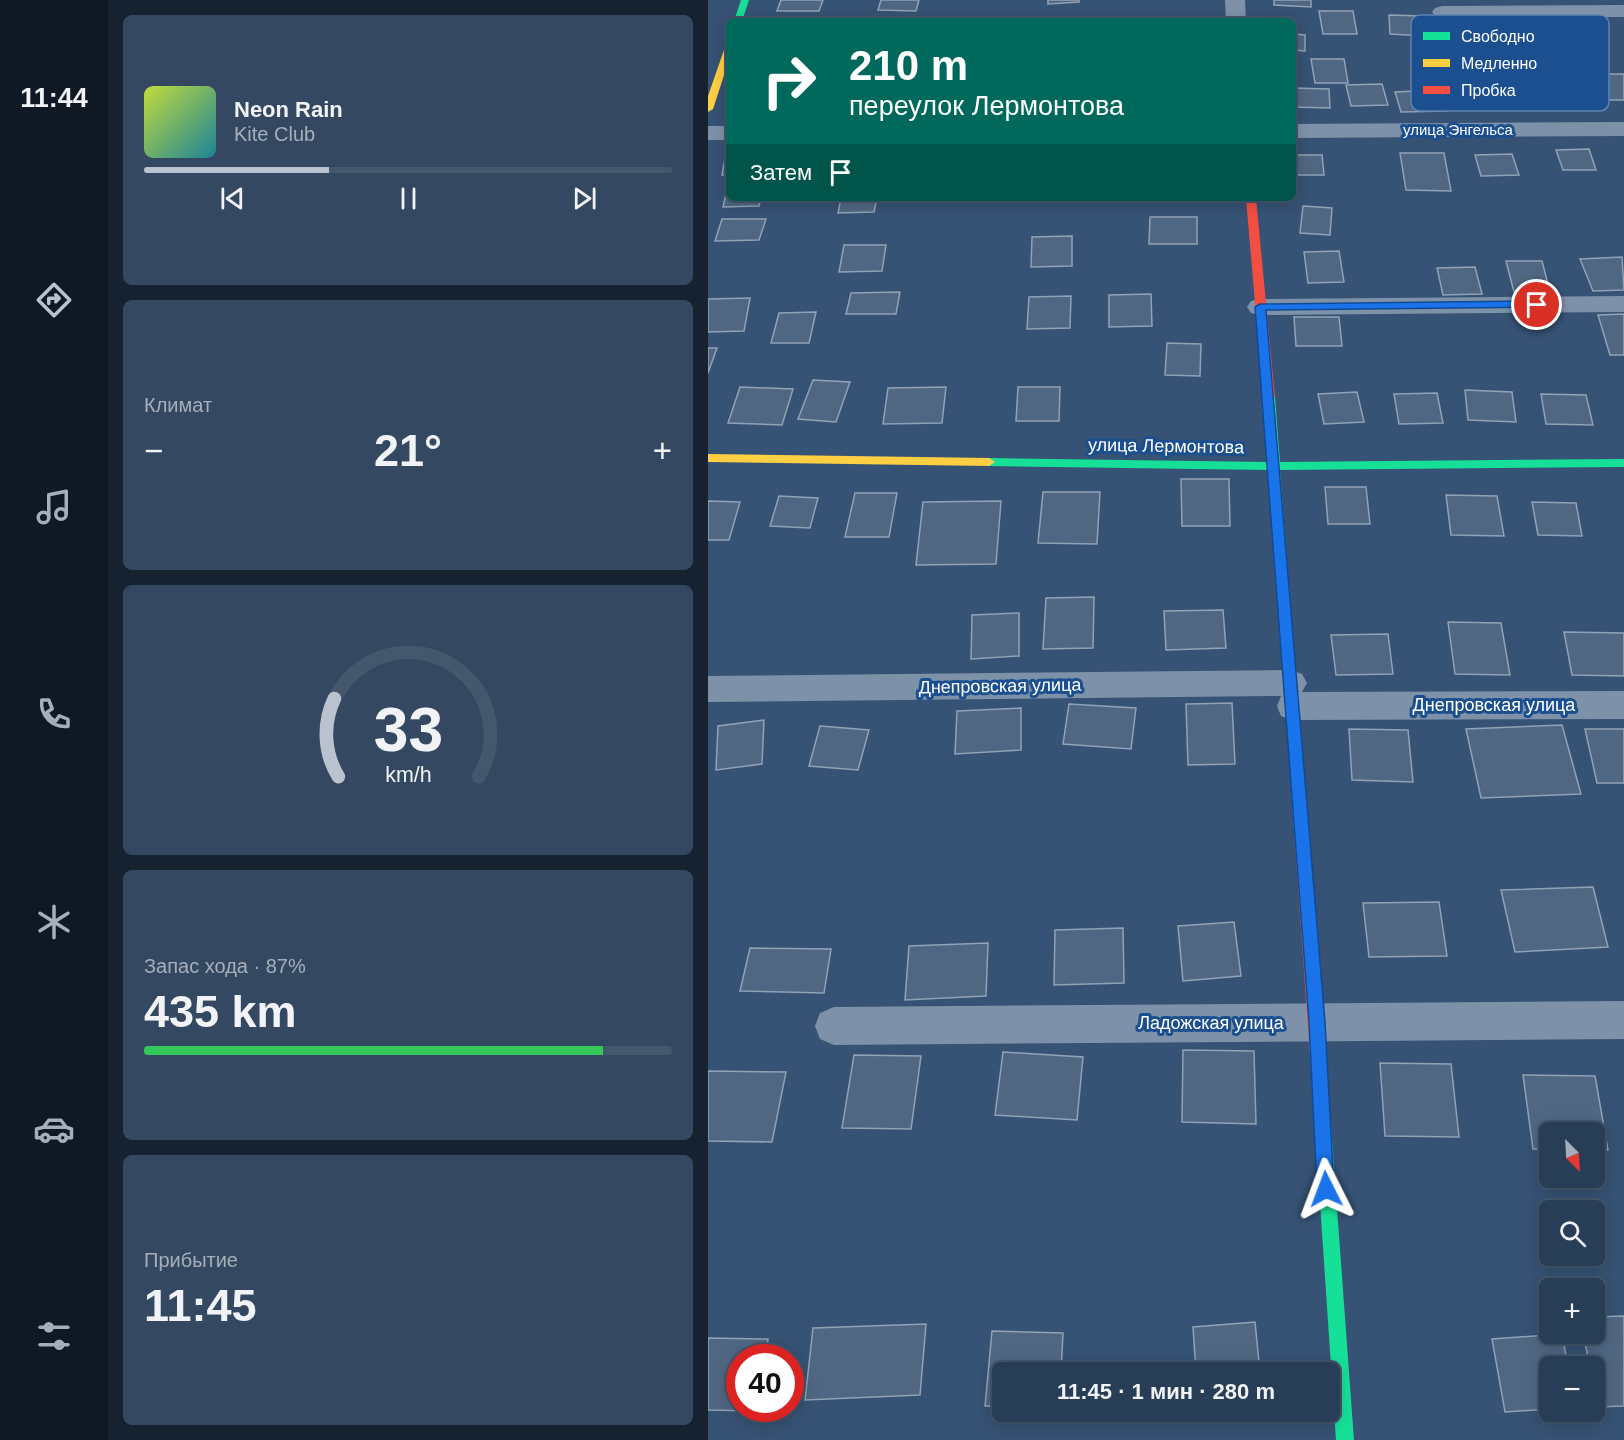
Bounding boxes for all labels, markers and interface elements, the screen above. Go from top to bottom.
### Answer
legend [1411,15,1609,111]
text: Свободно [1461,28,1535,45]
icon: right [750,42,828,120]
text: 210 m [849,42,968,89]
text: Медленно [1461,55,1537,72]
text: Пробка [1461,82,1516,99]
text: 11:44 [20,83,88,113]
text: переулок Лермонтова [849,91,1124,121]
text: Neon Rain [234,97,343,122]
street label: улица Энгельса [1403,121,1514,138]
text: Kite Club [234,123,315,145]
icon: arrive [824,156,857,189]
text: Затем [750,160,812,185]
icon: previous [216,182,249,215]
icon: pause [392,182,425,215]
icon: next [568,182,601,215]
icon: directions [33,279,75,321]
pin [1511,279,1562,330]
icon: arrive [1520,288,1553,321]
text: Климат [144,394,212,416]
text: 21° [374,425,442,476]
text: − [144,432,163,469]
text: + [653,432,672,469]
street label: улица Лермонтова [1088,435,1245,457]
icon: music [33,486,75,528]
street label: Днепровская улица [918,675,1083,697]
icon: phone [33,693,75,735]
text: 33 [373,695,443,764]
street label: Днепровская улица [1413,695,1576,715]
text: km/h [385,763,431,787]
icon: climate [33,901,75,943]
text: Запас хода · 87% [144,955,306,977]
text: 435 km [144,986,297,1037]
street label: Ладожская улица [1138,1013,1285,1033]
icon: car [33,1108,75,1150]
north arrow [1539,1122,1605,1188]
map controls [1539,1122,1605,1422]
position arrow [1294,1157,1358,1221]
button: search [1539,1200,1605,1266]
text: Прибытие [144,1249,238,1271]
button: + [1539,1278,1605,1344]
text: 11:45 [144,1280,257,1331]
icon: filters [33,1315,75,1357]
speed limit sign: 40 [726,1344,804,1422]
button: − [1539,1356,1605,1422]
text: 11:45 · 1 мин · 280 m [1057,1379,1275,1404]

